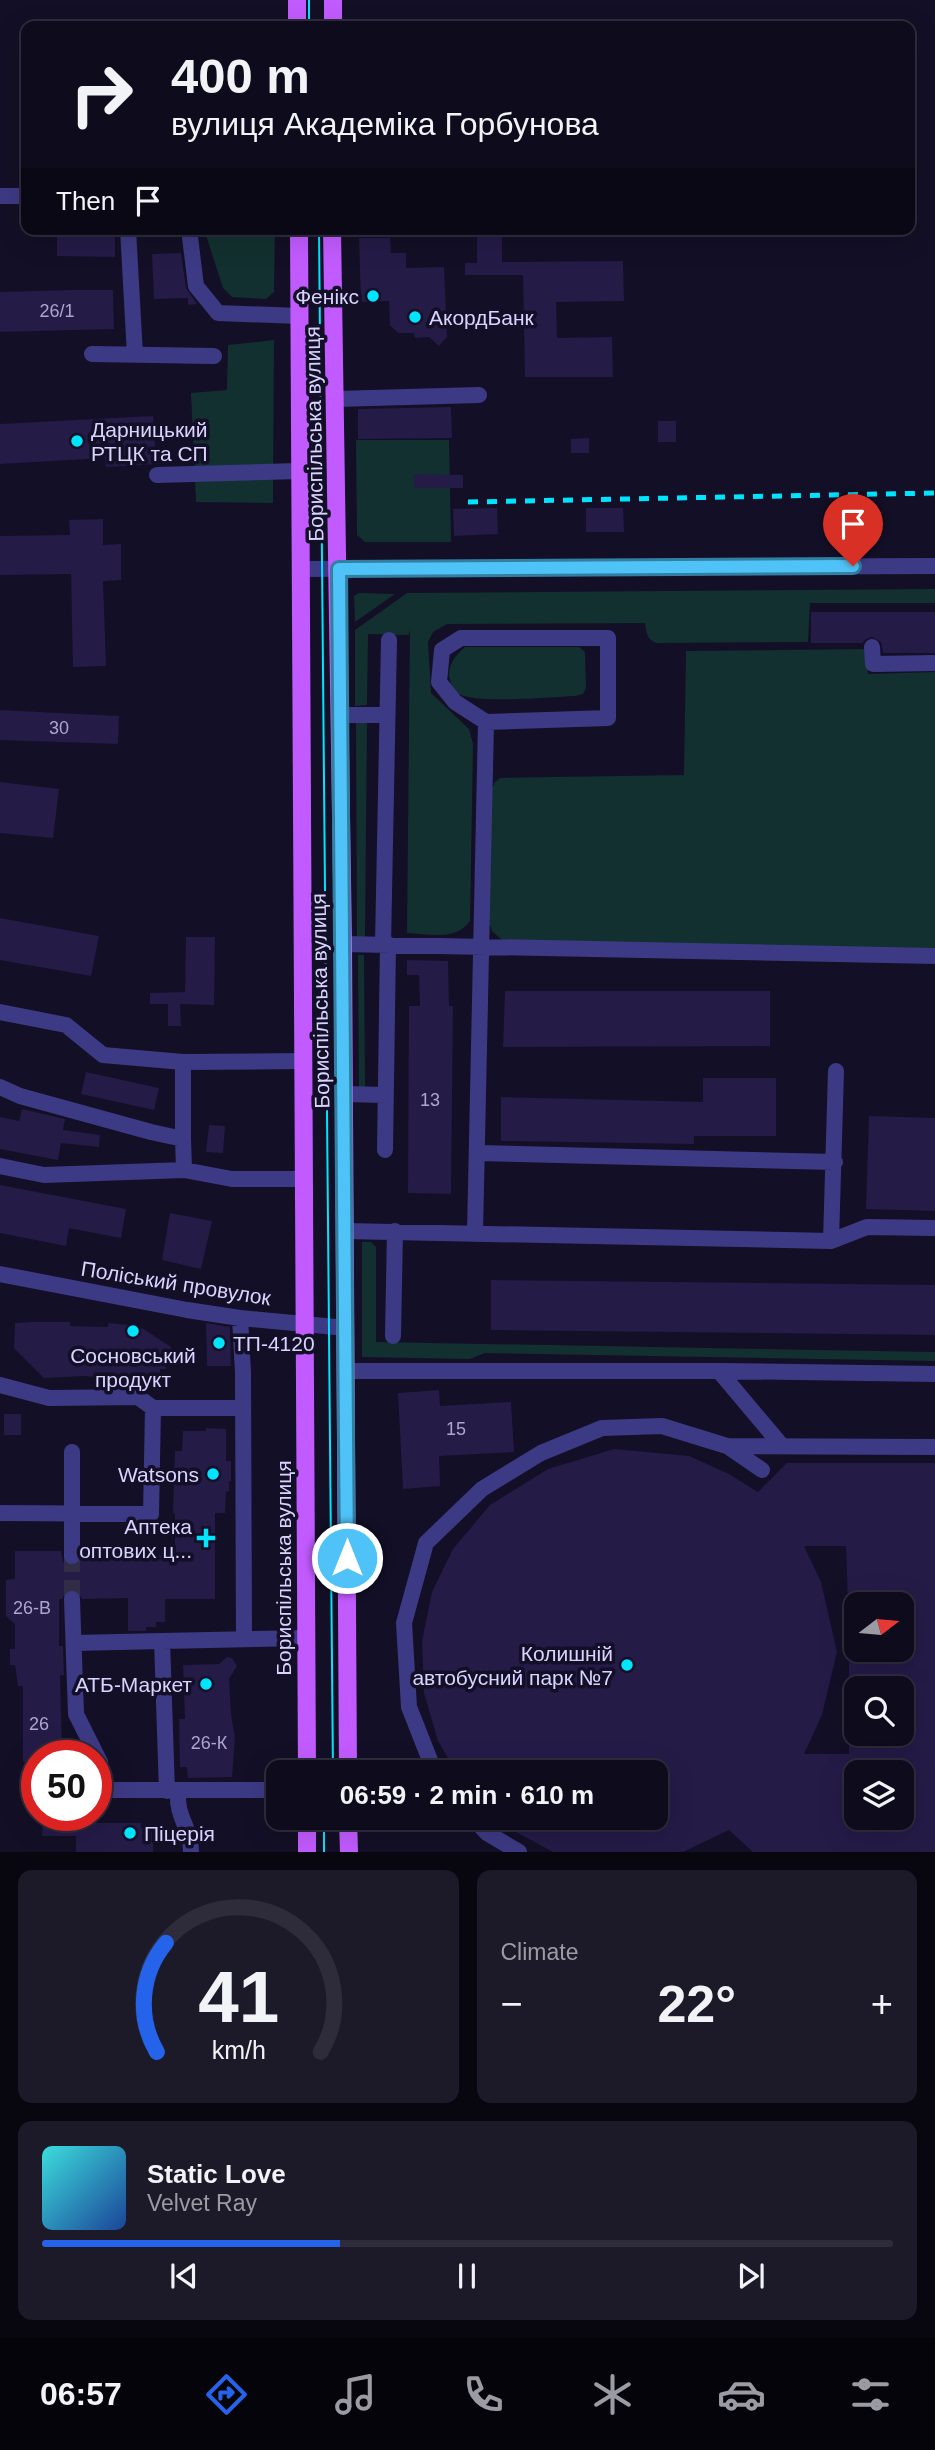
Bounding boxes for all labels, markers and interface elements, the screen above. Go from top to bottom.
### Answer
icon: right [56,49,147,140]
text: 400 m [171,49,310,103]
text: вулиця Академіка Горбунова [171,106,599,142]
icon: arrive [129,182,167,220]
text: Then [56,186,115,216]
place label: Фенікс [295,285,359,308]
marker: Фенікс [365,288,381,304]
house number: 26/1 [39,301,75,321]
place label: АкордБанк [429,306,535,329]
marker: АкордБанк [407,309,423,325]
street label: Бориспільська вулиця [301,326,327,542]
place label: Дарницький РТЦК та СП [91,418,208,465]
marker: Дарницький РТЦК та СП [69,433,85,449]
pin [823,494,883,566]
icon: arrive [834,505,872,543]
house number: 30 [49,718,69,738]
street label: Бориспільська вулиця [307,893,333,1109]
house number: 13 [420,1090,440,1110]
street label: Поліський провулок [79,1257,273,1310]
marker: Сосновський продукт [125,1323,141,1339]
place label: ТП-4120 [233,1332,315,1355]
marker: ТП-4120 [211,1335,227,1351]
place label: Сосновський продукт [70,1344,196,1391]
house number: 15 [446,1419,466,1439]
street label: Бориспільська вулиця [272,1460,295,1676]
place label: Watsons [118,1463,199,1486]
marker: Watsons [205,1466,221,1482]
place label: Аптека оптових ц... [79,1515,192,1562]
position arrow [310,1521,384,1595]
marker: Аптека оптових ц... [198,1530,214,1546]
north arrow [844,1592,914,1662]
map controls [844,1592,914,1830]
house number: 26-В [13,1598,51,1618]
place label: Колишній автобусний парк №7 [412,1642,613,1689]
marker: Колишній автобусний парк №7 [619,1657,635,1673]
place label: АТБ-Маркет [75,1673,192,1696]
marker: АТБ-Маркет [198,1676,214,1692]
button: search [844,1676,914,1746]
house number: 26 [29,1714,49,1734]
house number: 26-К [191,1733,228,1753]
speed limit sign: 50 [21,1740,112,1831]
button: layers [844,1760,914,1830]
text: 06:59 · 2 min · 610 m [340,1780,594,1810]
place label: Піцерія [144,1822,215,1845]
marker: Піцерія [122,1825,138,1841]
text: Climate [501,1939,578,1965]
text: 41 [198,1957,279,2038]
text: 22° [657,1975,736,2033]
text: − [501,1983,523,2025]
text: + [871,1983,893,2025]
text: km/h [211,2036,265,2064]
text: Static Love [147,2159,286,2189]
text: Velvet Ray [147,2190,257,2216]
icon: previous [165,2257,203,2295]
icon: pause [448,2257,486,2295]
icon: next [732,2257,770,2295]
icon: directions [202,2370,251,2419]
icon: music [331,2370,380,2419]
icon: phone [459,2370,508,2419]
icon: climate [588,2370,637,2419]
icon: car [717,2370,766,2419]
icon: filters [846,2370,895,2419]
text: 06:57 [40,2376,122,2412]

